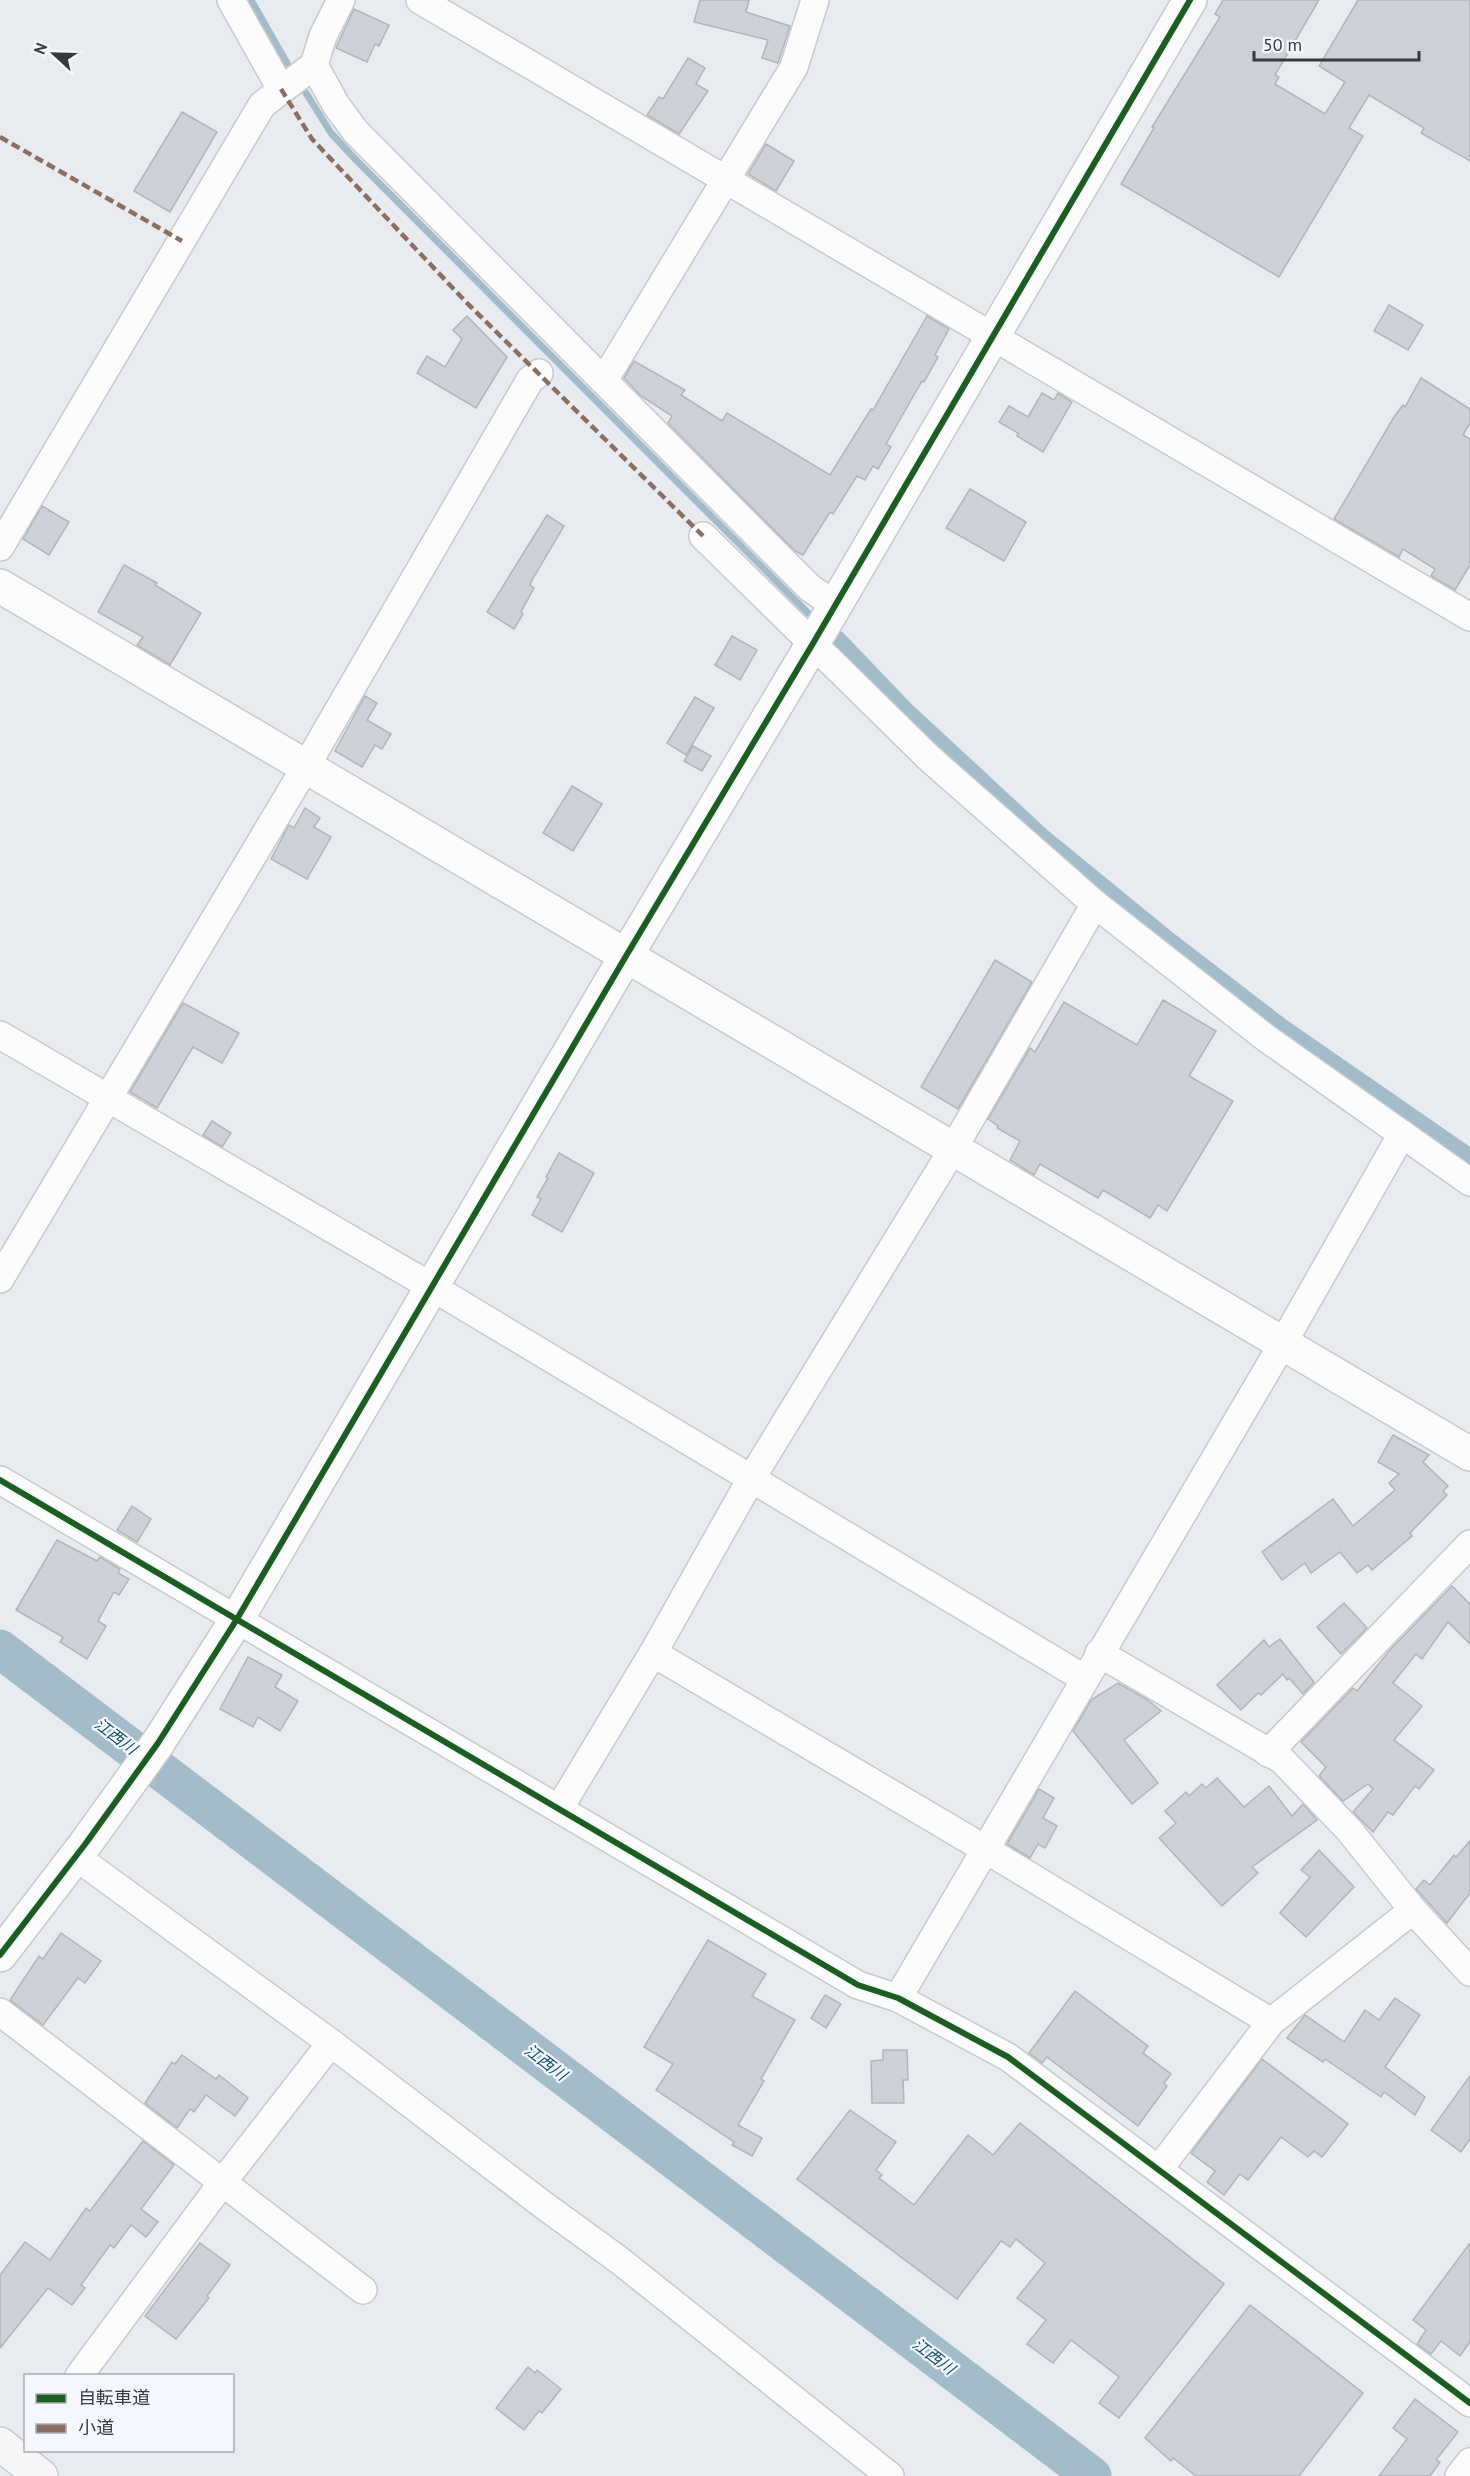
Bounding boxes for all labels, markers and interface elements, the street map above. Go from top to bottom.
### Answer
north arrow [24,24,84,84]
scale bar [1254,24,1419,62]
text: 50 m [1263,33,1302,56]
text: N [29,40,51,57]
water label: 江西川 [91,1714,143,1760]
water label: 江西川 [521,2040,573,2086]
water label: 江西川 [909,2334,961,2380]
legend [24,2374,234,2452]
text: 自転車道 [78,2386,150,2409]
text: 小道 [78,2416,114,2439]

